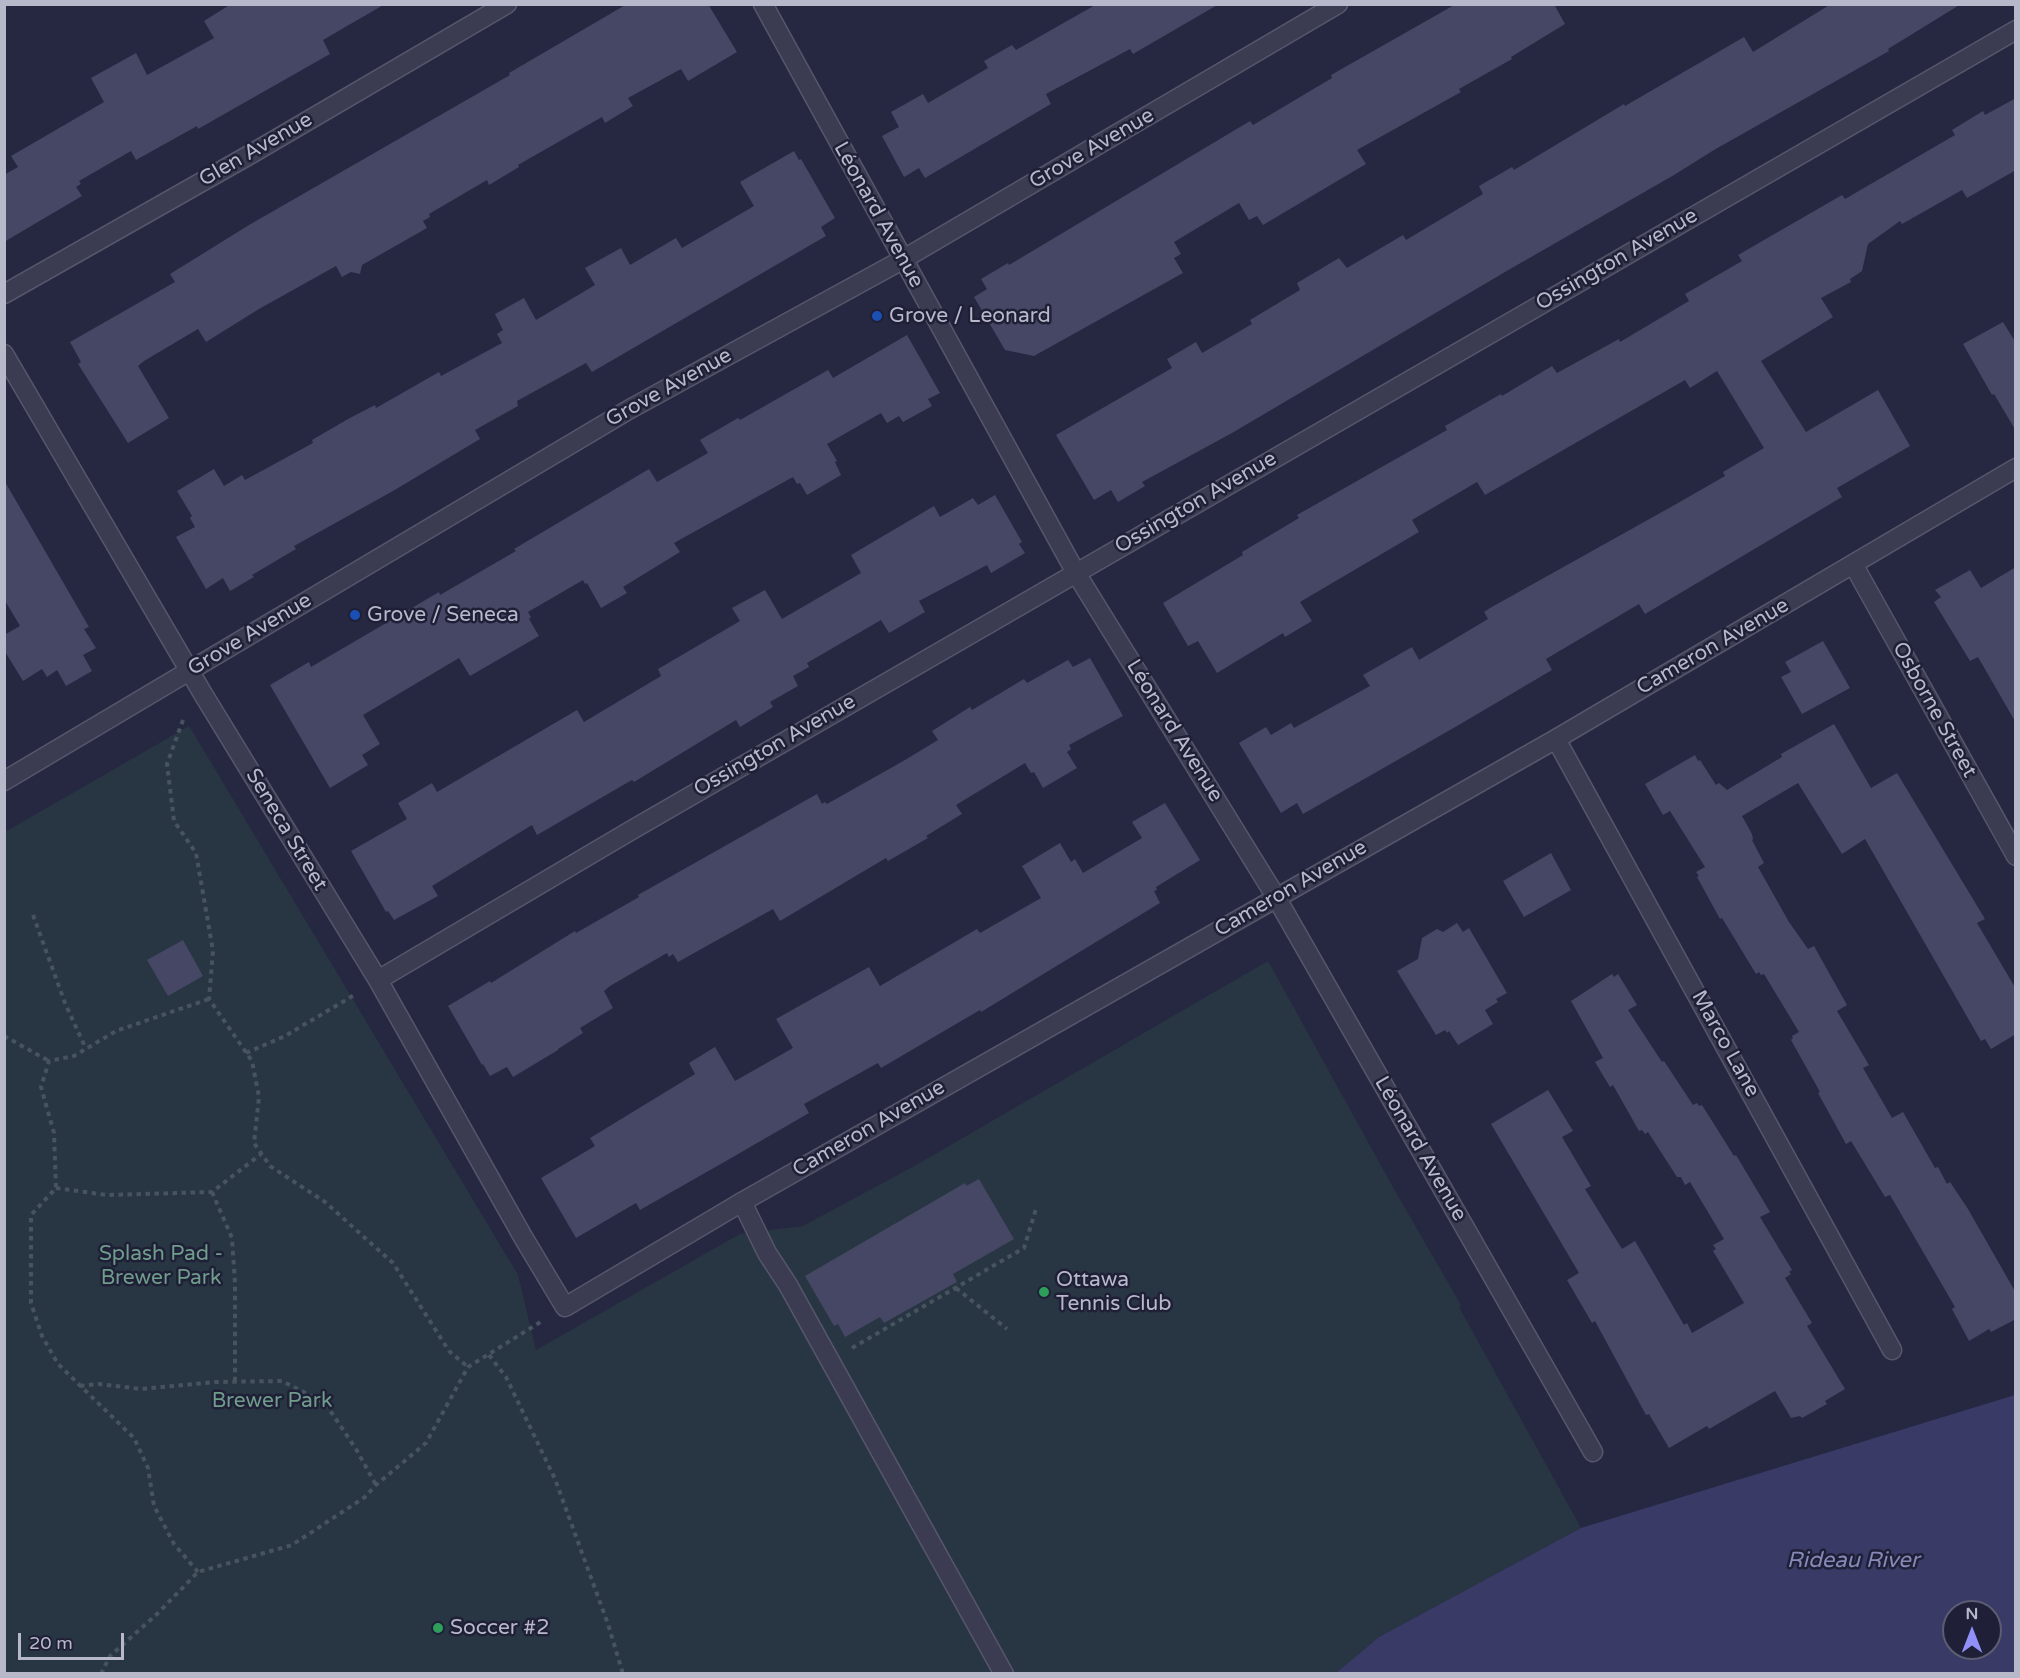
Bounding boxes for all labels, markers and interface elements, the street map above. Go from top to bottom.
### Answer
street label: Grove Avenue [1025,103,1159,195]
street label: Glen Avenue [195,107,317,193]
street label: Léonard Avenue [827,138,929,292]
street label: Ossington Avenue [1532,203,1702,317]
place label: Grove / Leonard [889,303,1051,329]
marker: Grove / Leonard [870,309,884,323]
street label: Grove Avenue [602,343,736,433]
street label: Ossington Avenue [1111,446,1281,560]
street label: Grove Avenue [184,588,316,682]
street label: Cameron Avenue [1632,593,1794,701]
place label: Grove / Seneca [367,602,519,628]
marker: Grove / Seneca [348,608,362,622]
street label: Osborne Street [1886,638,1982,782]
street label: Léonard Avenue [1120,655,1228,807]
street label: Ossington Avenue [690,689,860,803]
street label: Seneca Street [240,764,332,896]
street label: Cameron Avenue [1210,835,1372,943]
street label: Marco Lane [1685,986,1765,1102]
street label: Léonard Avenue [1368,1072,1472,1226]
street label: Cameron Avenue [788,1075,950,1183]
park label: Splash Pad - Brewer Park [99,1241,223,1291]
place label: Ottawa Tennis Club [1056,1267,1172,1317]
marker: Ottawa Tennis Club [1037,1285,1051,1299]
park label: Brewer Park [212,1388,332,1414]
water label: Rideau River [1787,1548,1919,1574]
north arrow [1942,1600,2002,1660]
text: N [1966,1604,1978,1624]
place label: Soccer #2 [450,1615,549,1641]
scale bar [21,1621,128,1659]
marker: Soccer #2 [431,1621,445,1635]
text: 20 m [29,1632,73,1654]

